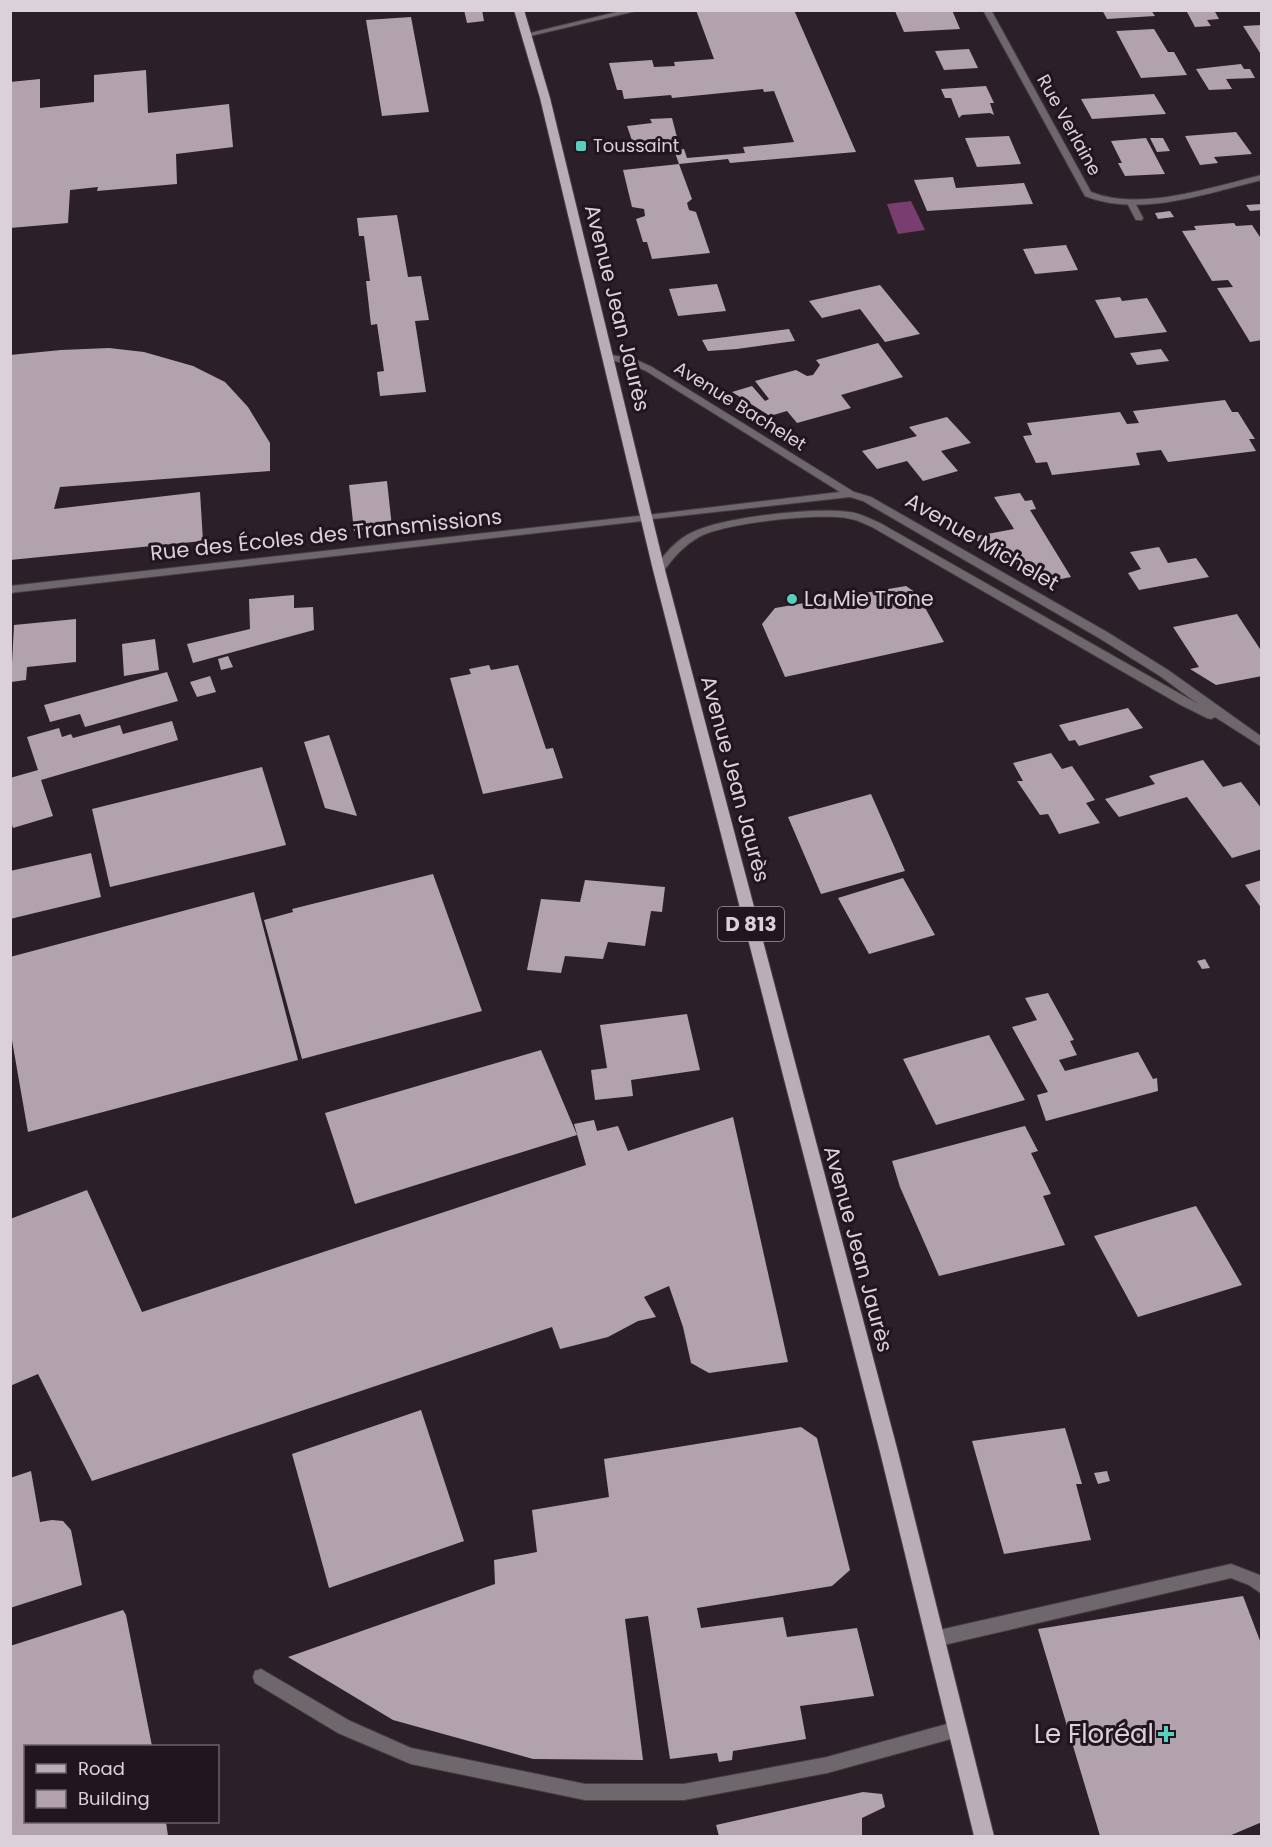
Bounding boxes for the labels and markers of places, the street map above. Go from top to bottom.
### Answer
place label: Toussaint [593,133,679,158]
marker: Toussaint [574,139,588,153]
place label: La Mie Trone [804,584,934,613]
marker: La Mie Trone [785,592,799,606]
place label: Le Floréal [1034,1716,1154,1752]
marker: Le Floréal [1159,1727,1173,1741]

